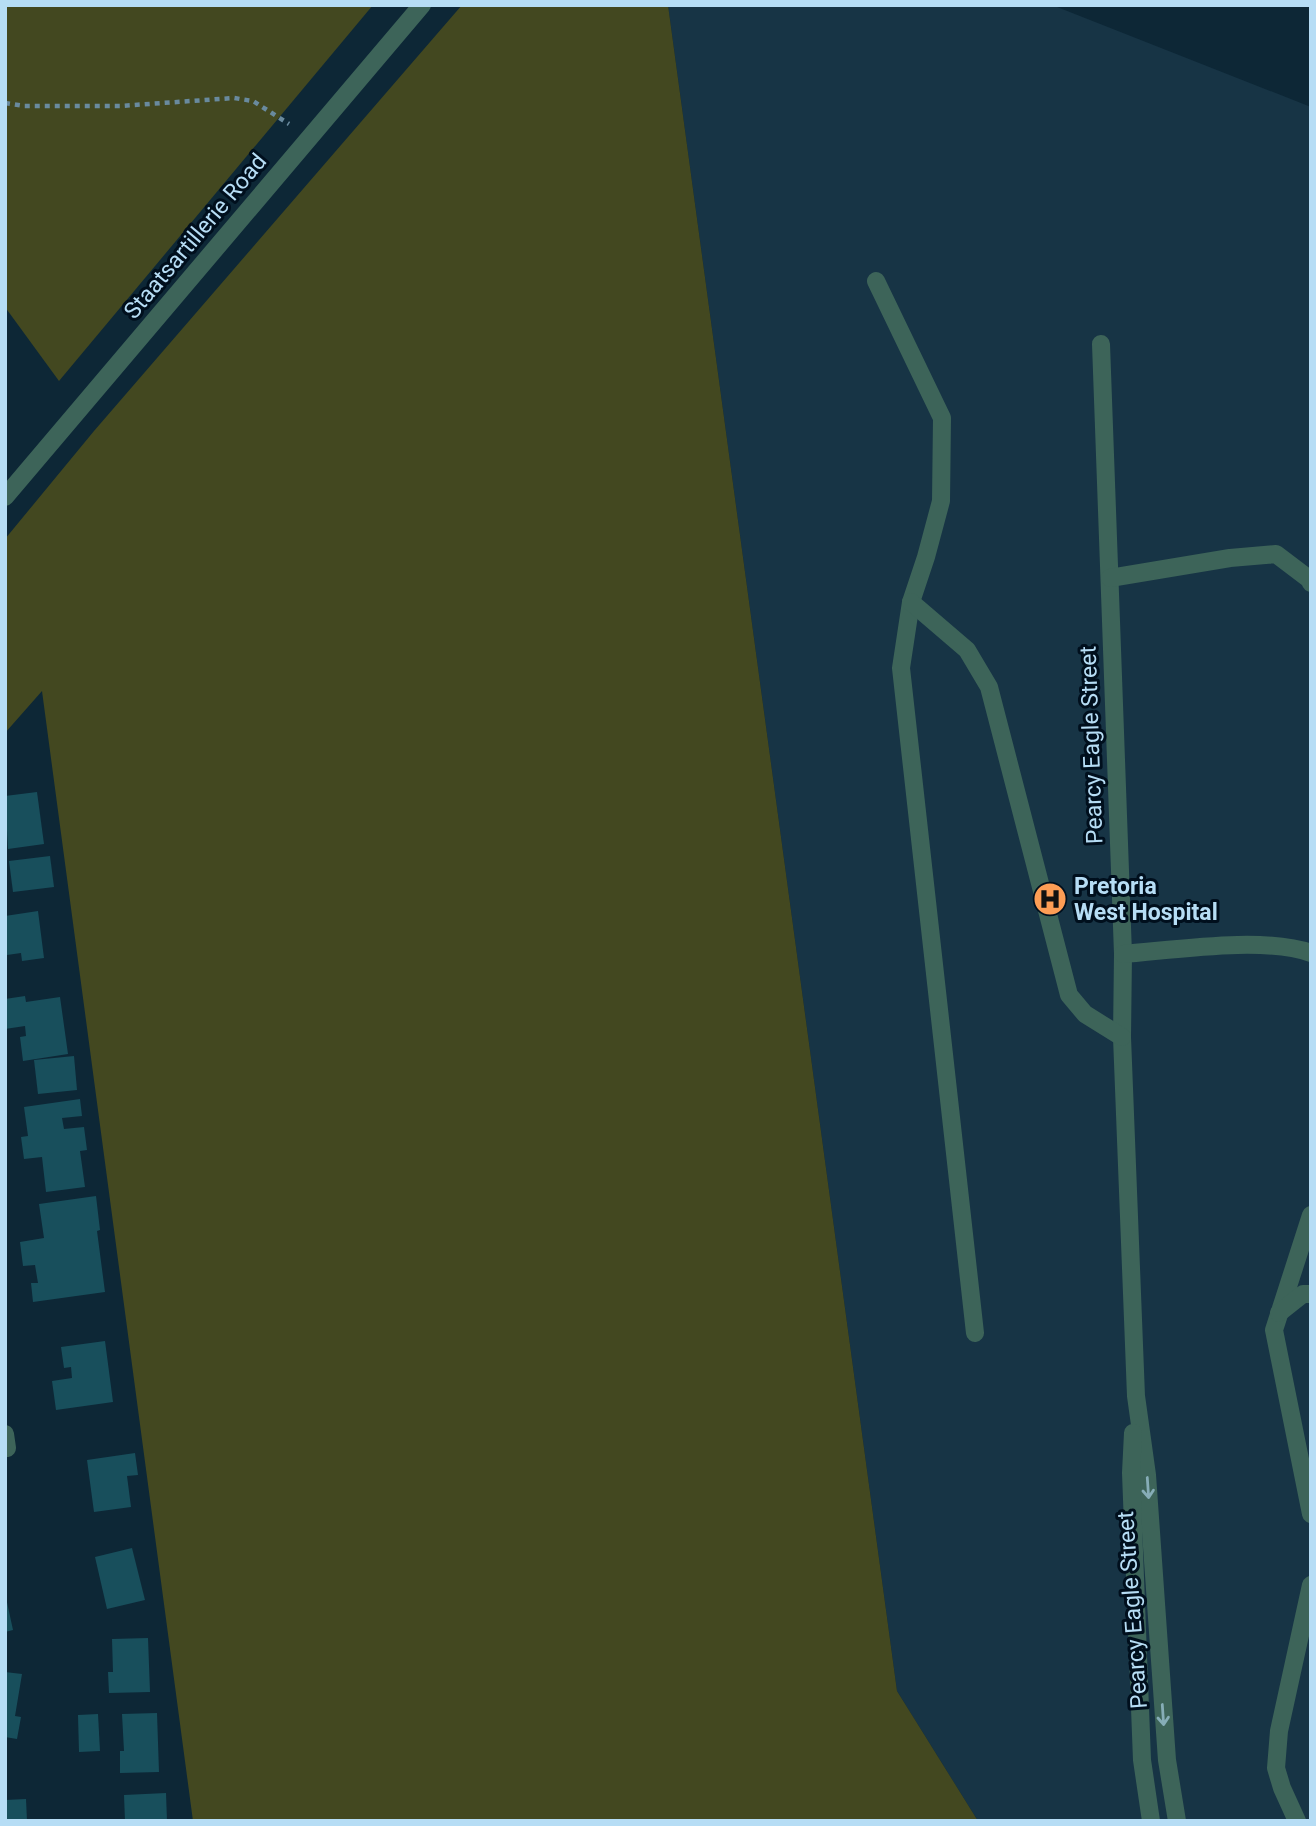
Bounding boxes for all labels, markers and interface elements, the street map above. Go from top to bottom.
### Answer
street label: Staatsartillerie Road [119,148,272,324]
street label: Pearcy Eagle Street [1075,646,1108,844]
place label: Pretoria West Hospital [1074,873,1218,926]
hospital icon: Pretoria West Hospital [1031,880,1069,918]
one-way arrow [1141,1476,1154,1499]
street label: Pearcy Eagle Street [1112,1510,1153,1710]
one-way arrow [1157,1703,1170,1726]

